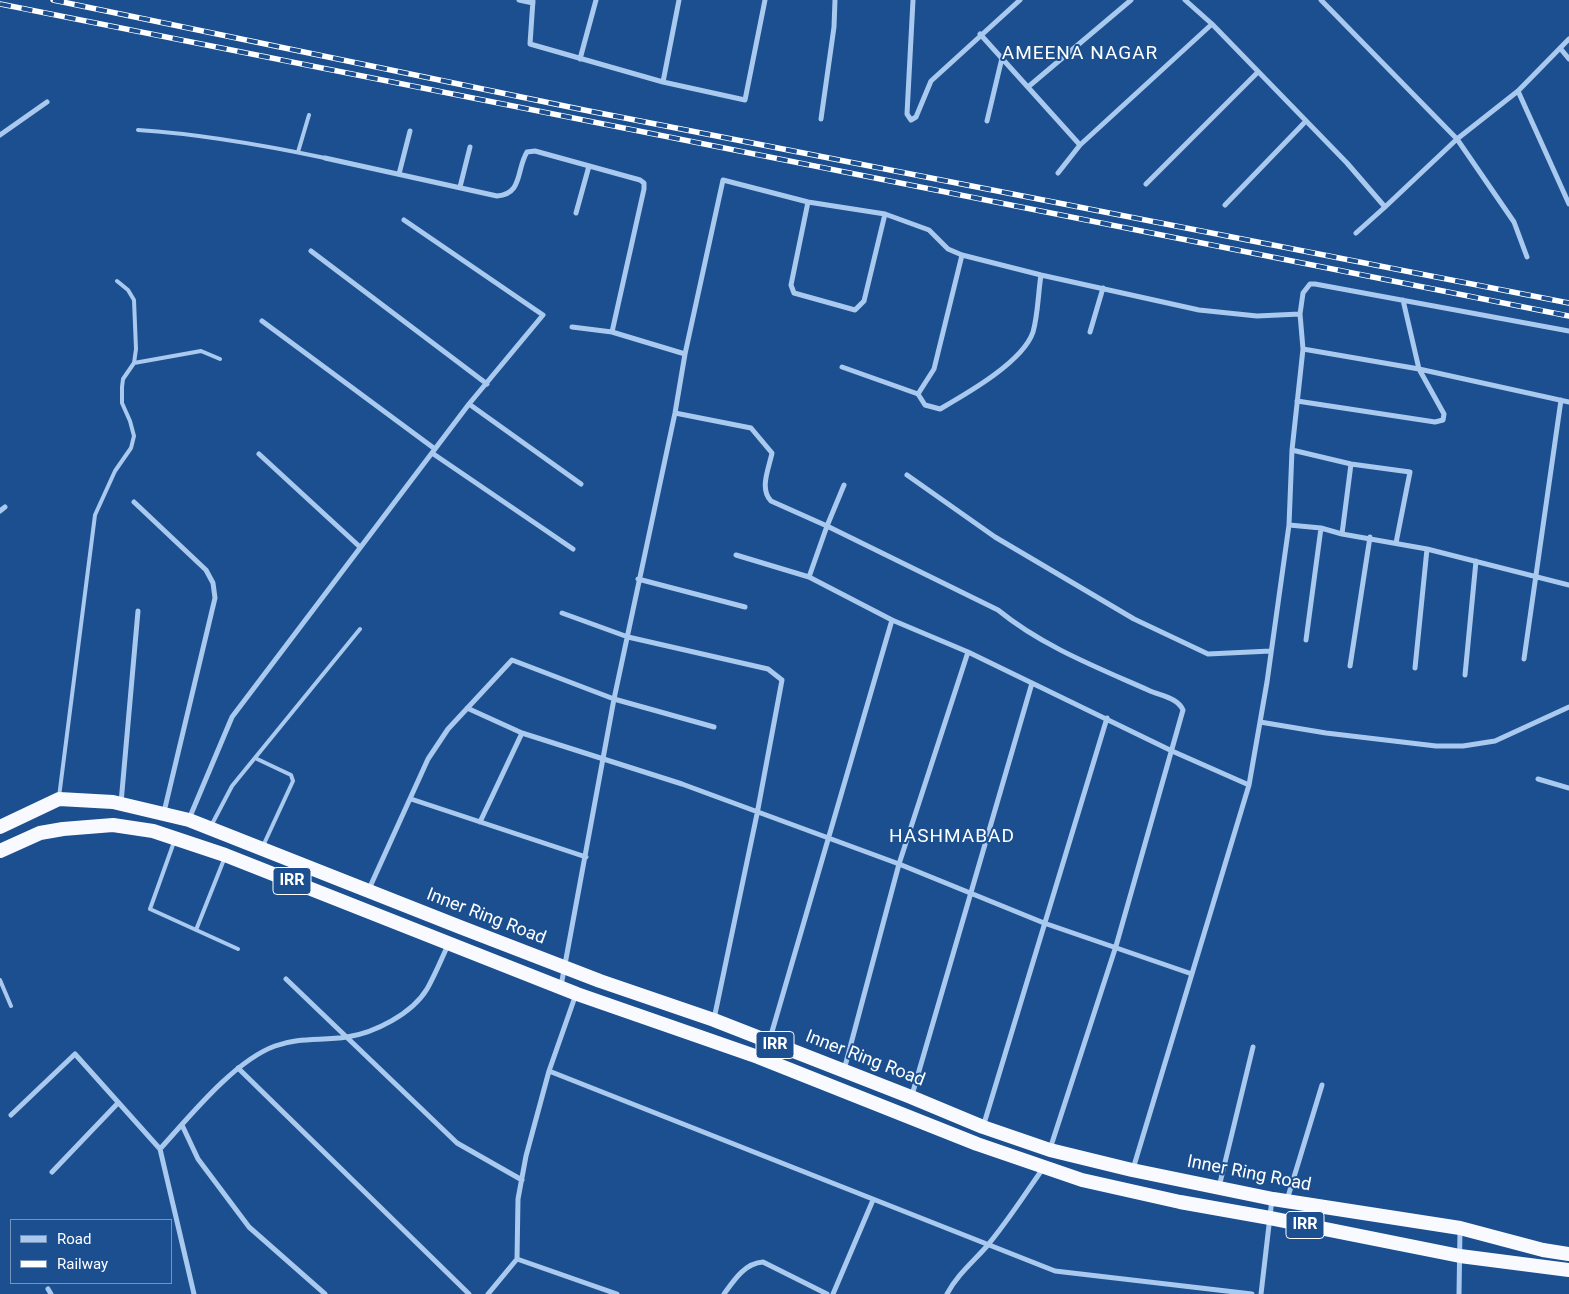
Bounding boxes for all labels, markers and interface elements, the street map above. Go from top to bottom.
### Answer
district label: AMEENA NAGAR [1000,43,1160,65]
district label: HASHMABAD [888,826,1016,848]
road number: IRR [273,868,311,894]
street label: Inner Ring Road [423,884,549,950]
street label: Inner Ring Road [802,1026,928,1092]
road number: IRR [756,1032,794,1058]
street label: Inner Ring Road [1185,1151,1313,1197]
road number: IRR [1286,1212,1324,1238]
legend [10,1219,172,1284]
text: Road [57,1230,91,1248]
text: Railway [57,1255,108,1273]

